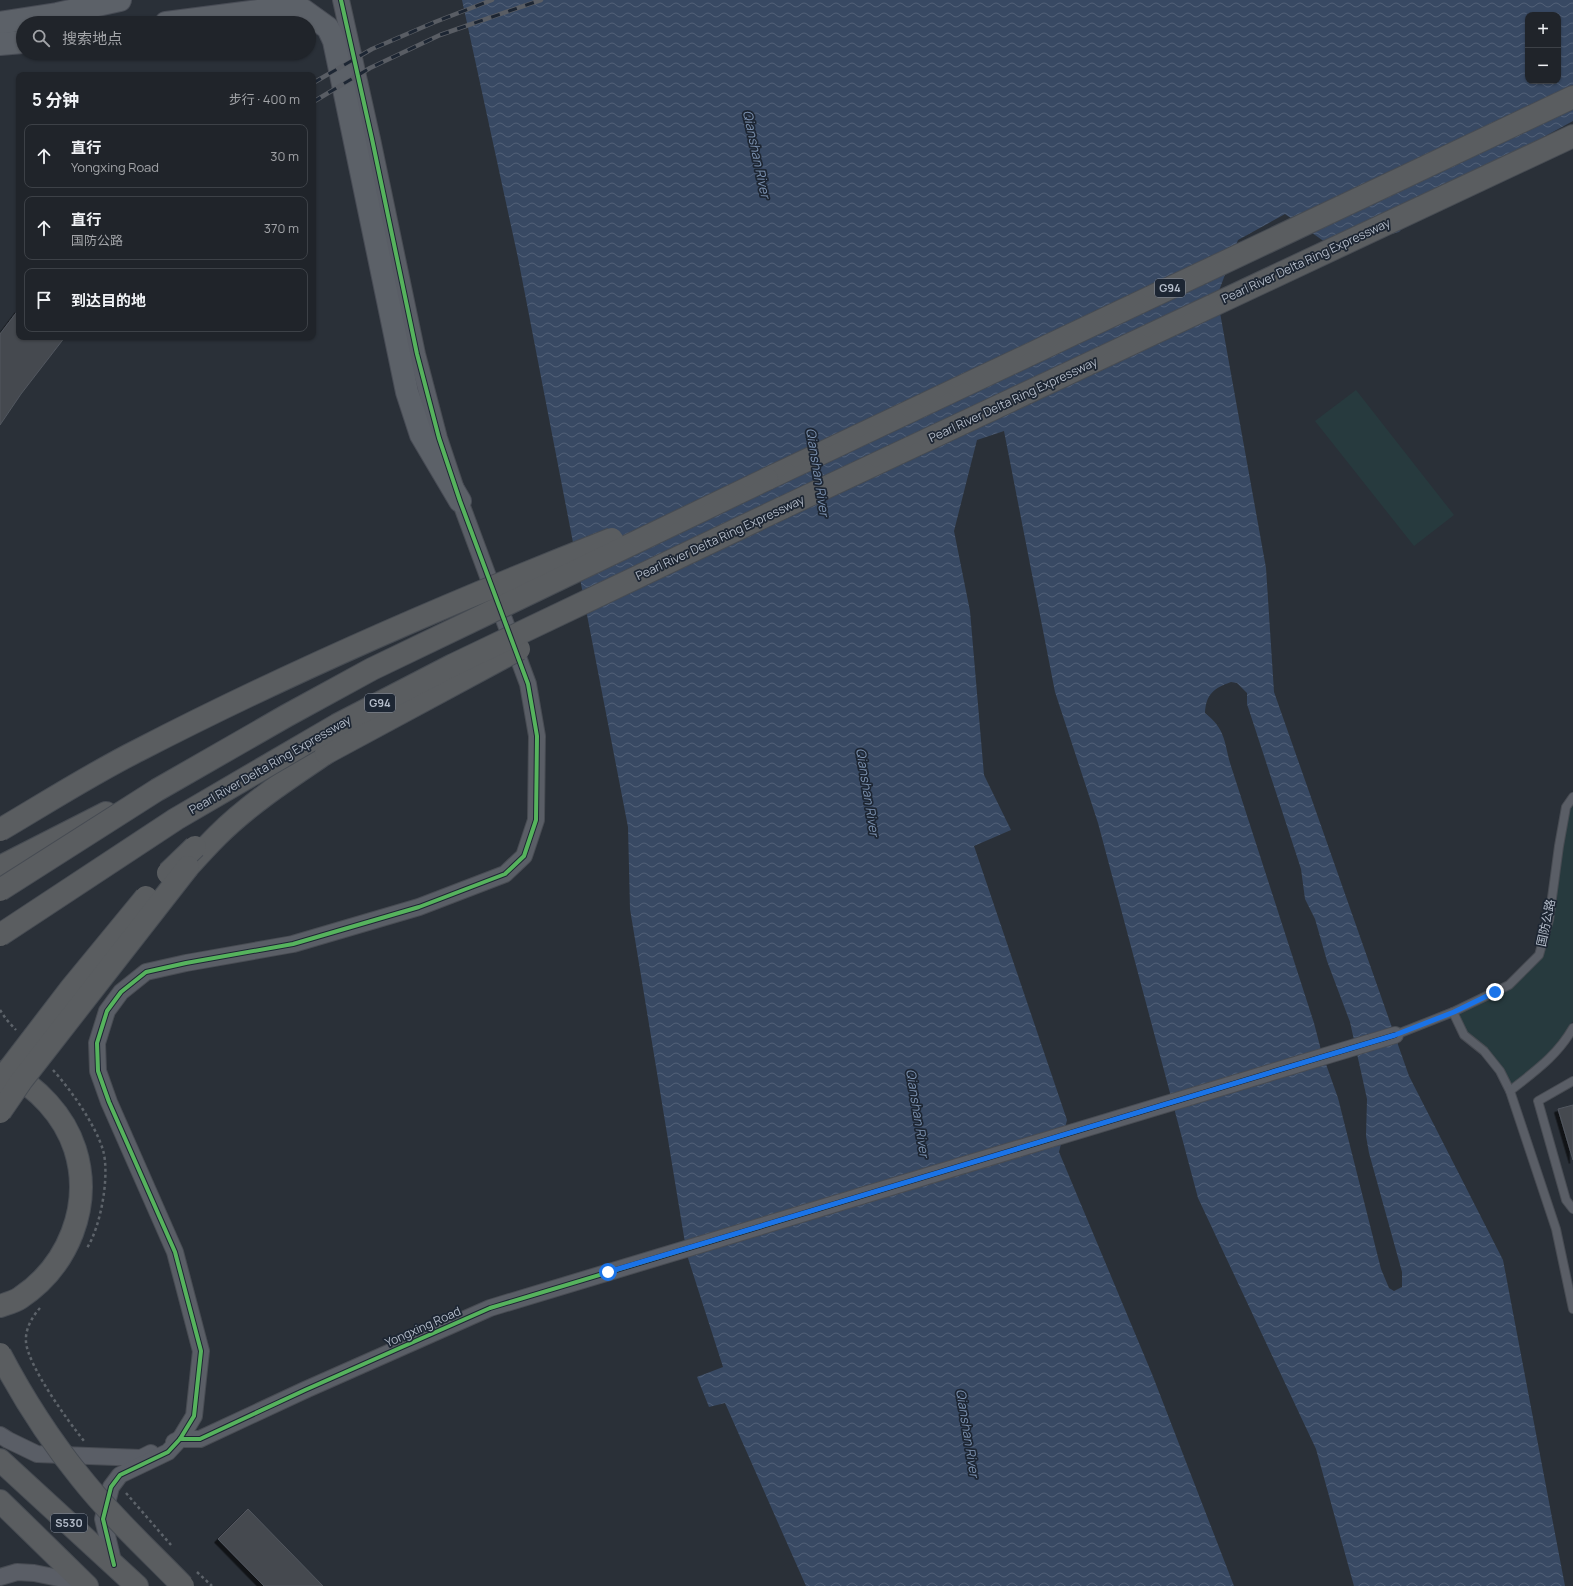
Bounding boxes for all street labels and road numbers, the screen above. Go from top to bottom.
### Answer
street label: Pearl River Delta Ring Expressway [1219,214,1394,307]
road number: G94 [1155,279,1185,297]
street label: Pearl River Delta Ring Expressway [926,353,1101,446]
street label: Pearl River Delta Ring Expressway [633,491,808,584]
road number: G94 [365,694,395,712]
street label: Pearl River Delta Ring Expressway [186,711,354,818]
street label: 国防公路 [1532,898,1559,948]
street label: Yongxing Road [382,1302,463,1351]
road number: S530 [51,1514,87,1532]

